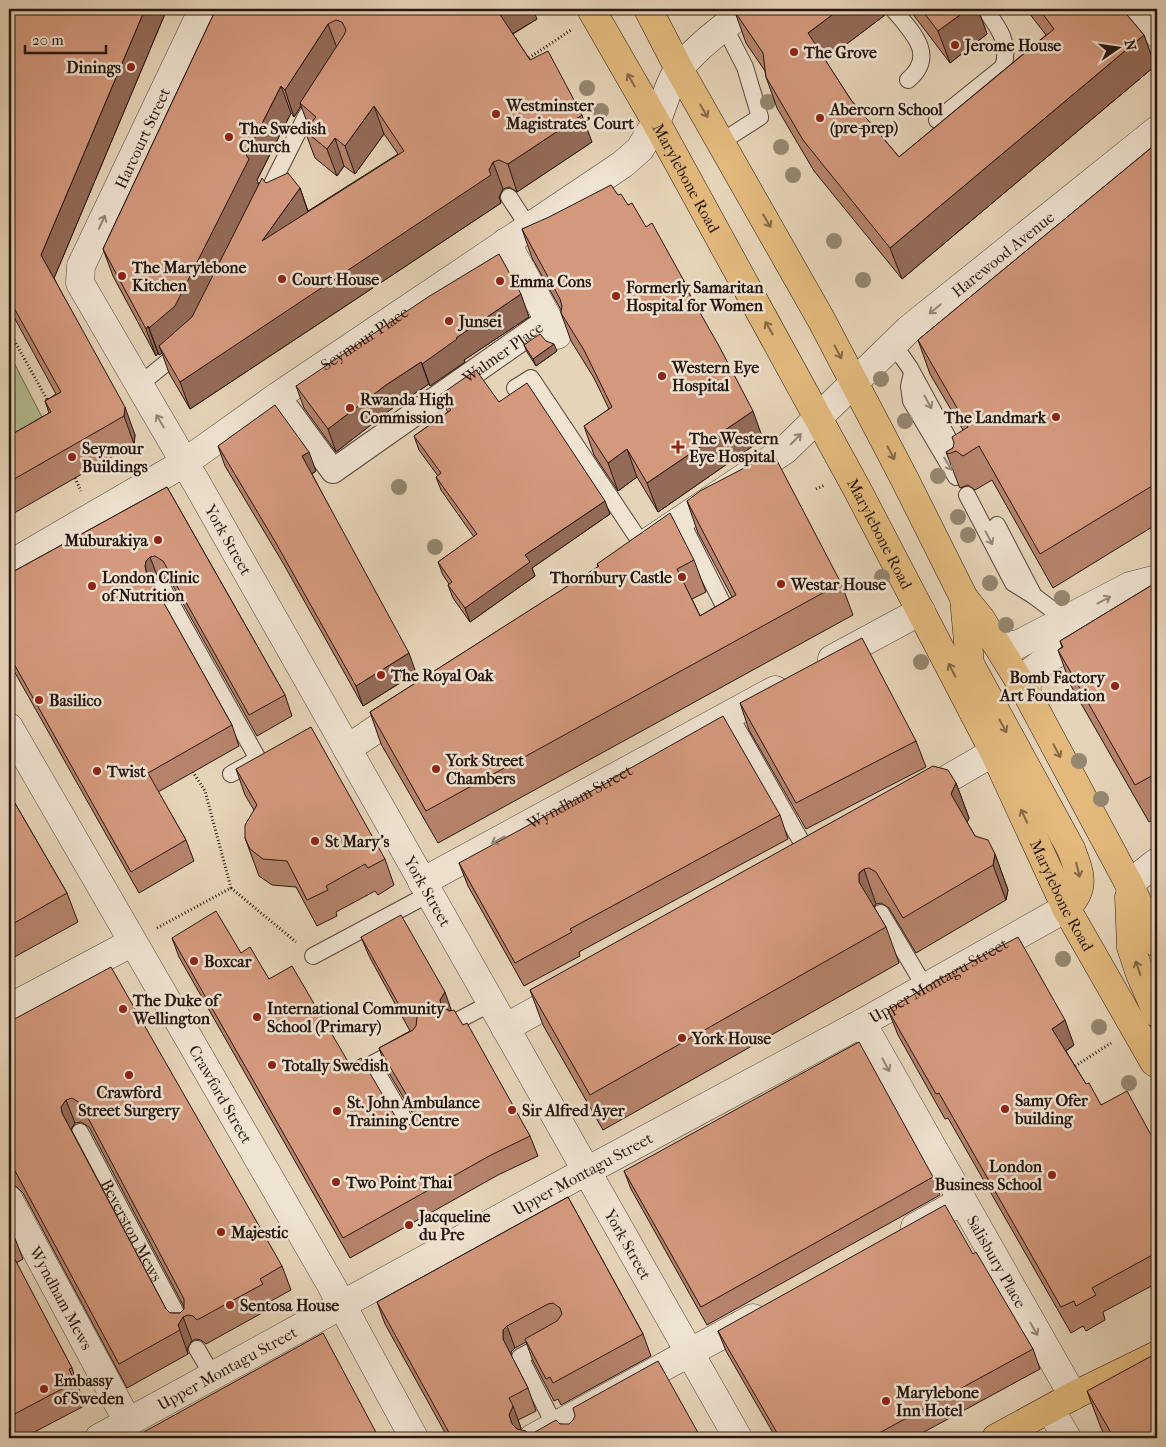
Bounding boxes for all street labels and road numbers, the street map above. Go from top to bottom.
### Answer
street label: Harcourt Street [111,84,174,192]
street label: Marylebone Road [648,120,724,236]
street label: Harewood Avenue [948,207,1058,301]
street label: Seymour Place [317,302,412,375]
street label: Walmer Place [458,318,547,388]
street label: Marylebone Road [843,475,917,593]
street label: York Street [200,500,256,579]
street label: Wyndham Street [523,760,636,834]
street label: Marylebone Road [1026,837,1098,955]
street label: York Street [399,852,455,930]
street label: Upper Montagu Street [866,934,1011,1027]
street label: Crawford Street [185,1042,257,1147]
street label: Upper Montagu Street [509,1128,656,1219]
street label: Beverston Mews [97,1176,167,1285]
street label: York Street [600,1205,655,1283]
street label: Salisbury Place [963,1212,1030,1311]
street label: Wyndham Mews [25,1242,97,1353]
street label: Upper Montagu Street [154,1322,301,1414]

